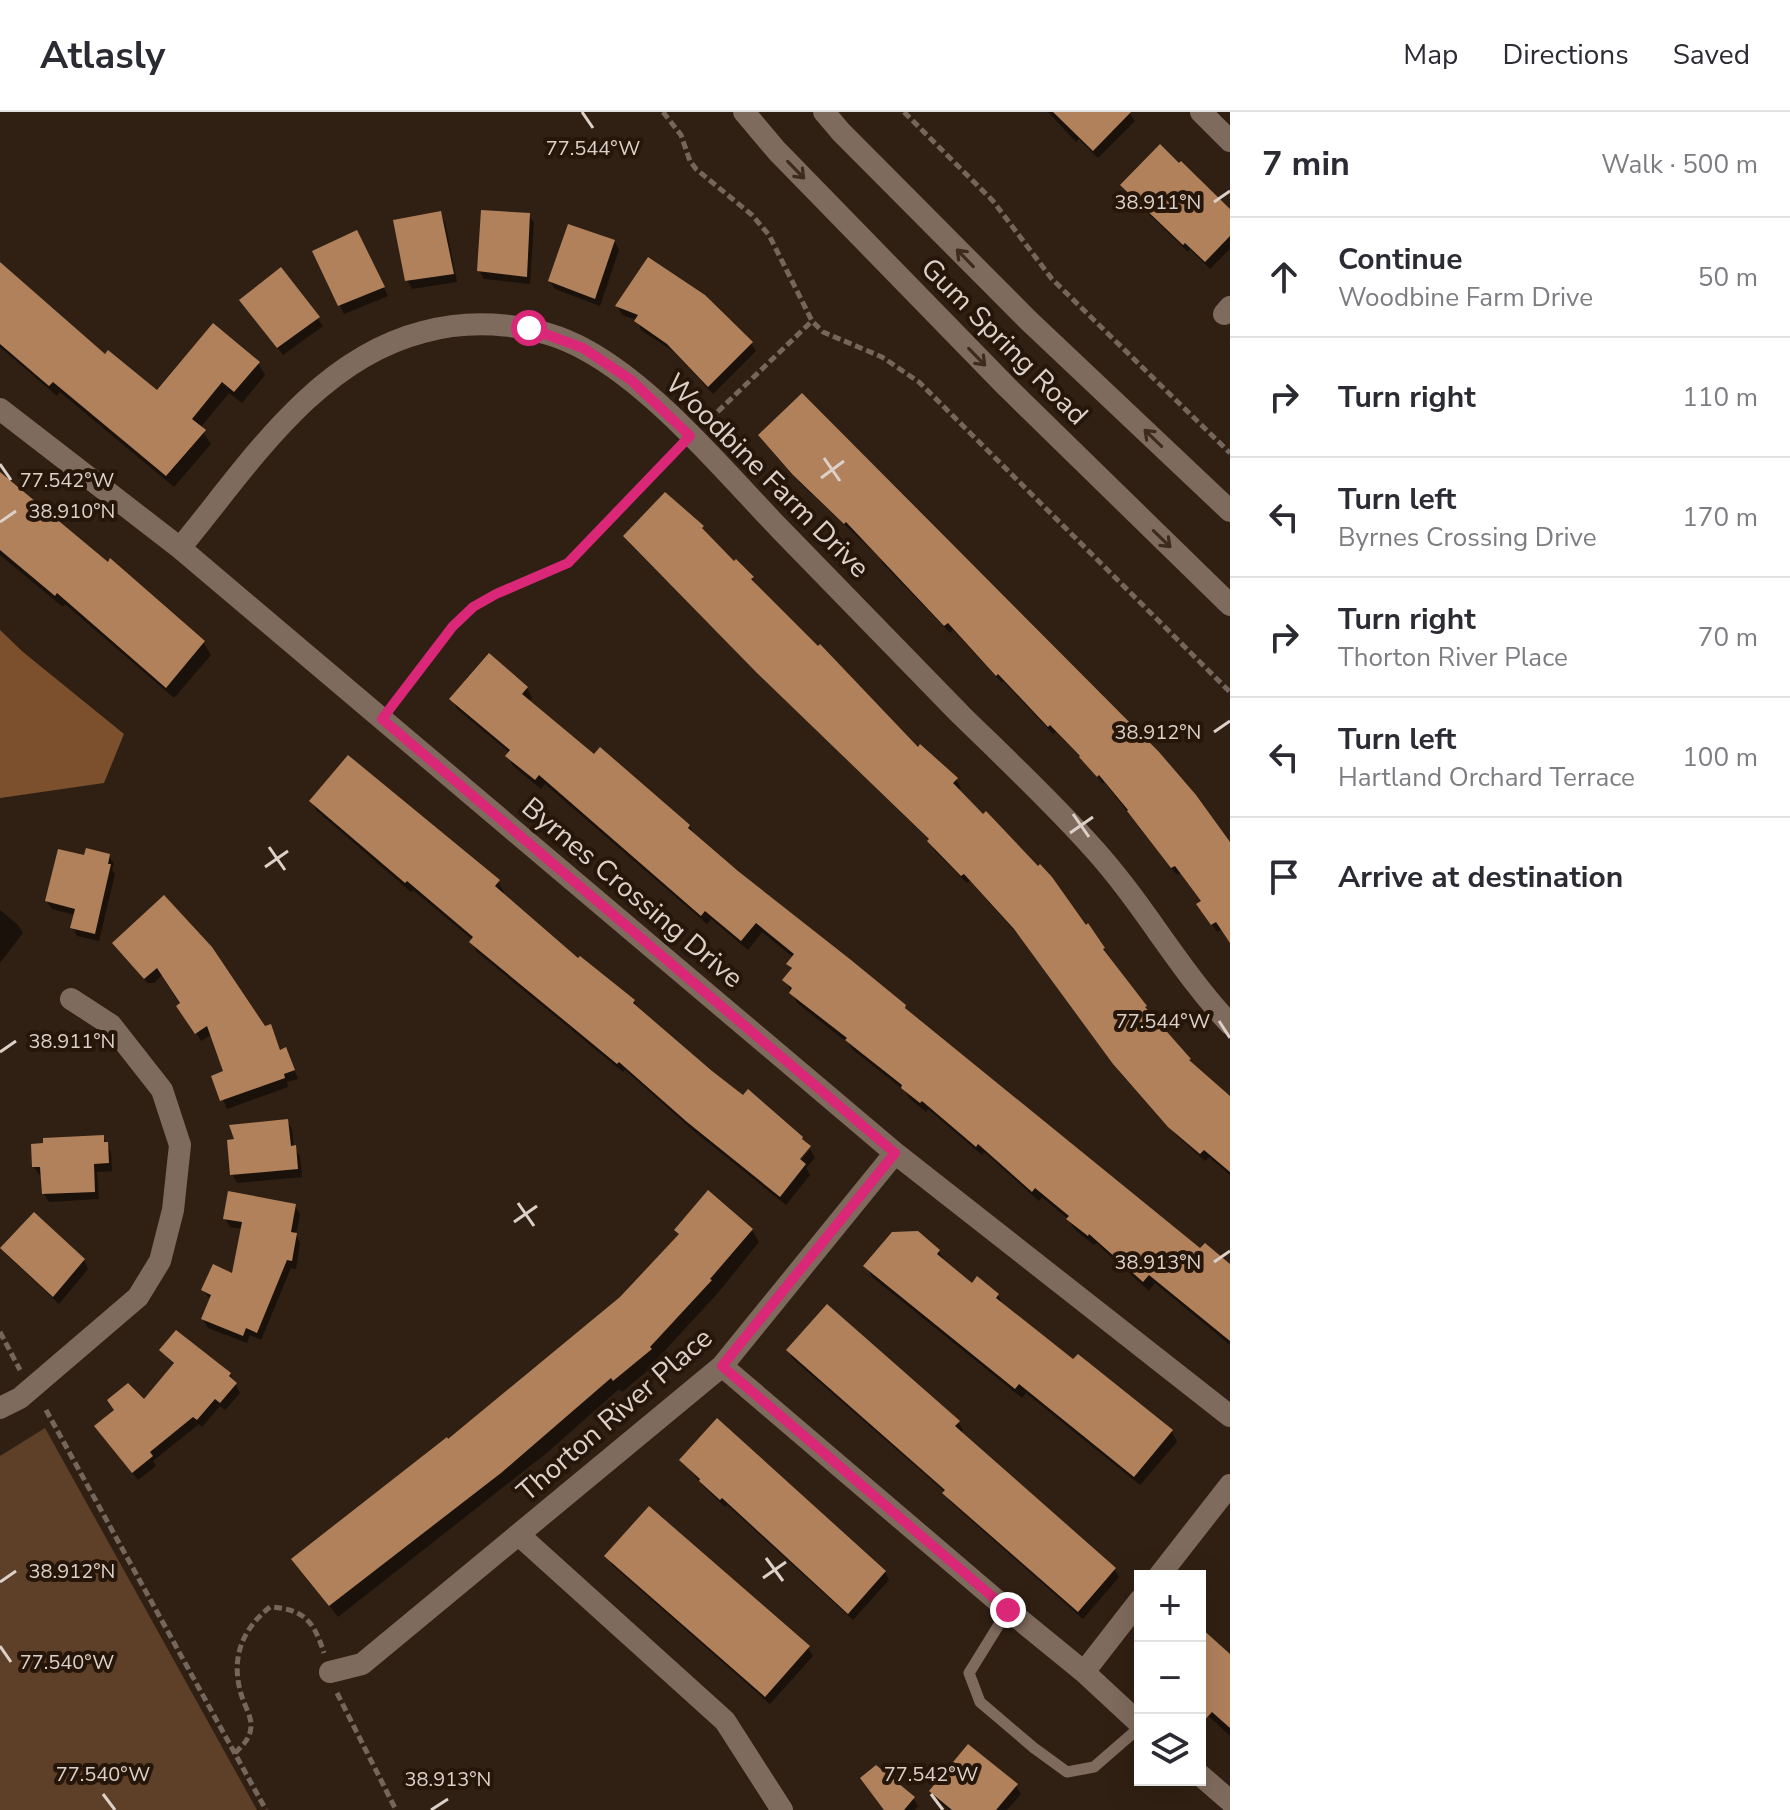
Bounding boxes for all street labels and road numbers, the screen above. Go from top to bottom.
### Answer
street label: Gum Spring Road [912,250,1096,434]
street label: Woodbine Farm Drive [657,365,878,586]
street label: Byrnes Crossing Drive [514,789,751,997]
street label: Thorton River Place [509,1319,720,1510]

